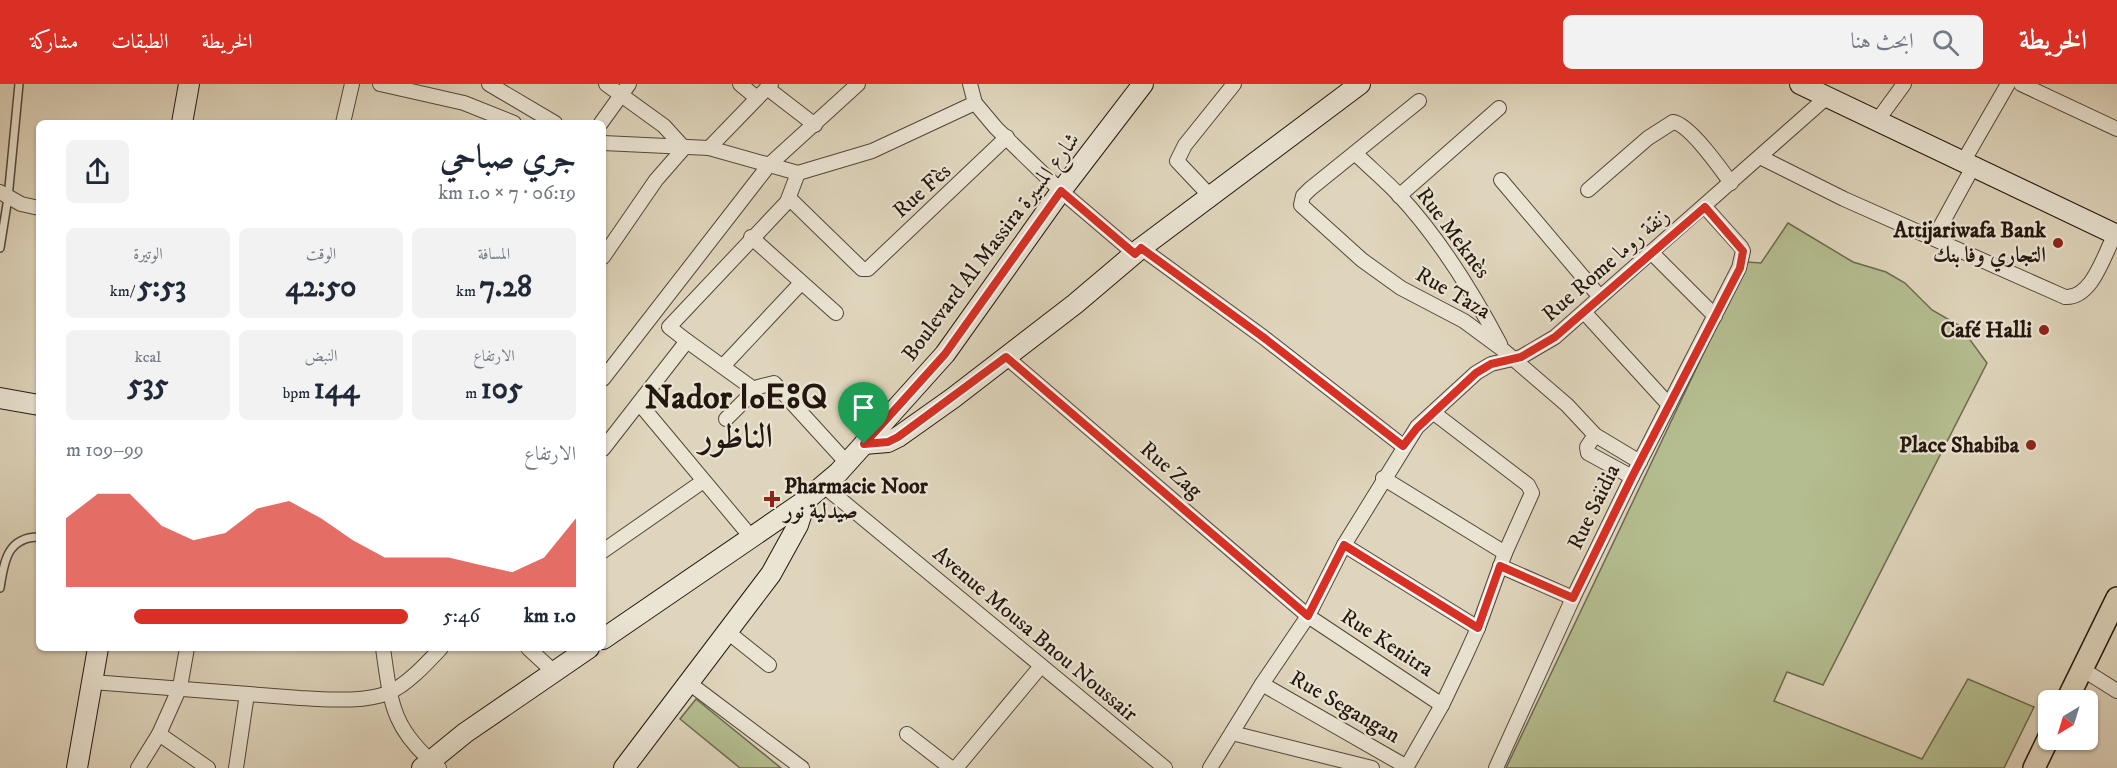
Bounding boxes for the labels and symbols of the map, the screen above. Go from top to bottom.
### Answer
street label: Boulevard Al Massira شارع المسيرة [896,127,1089,369]
street label: Rue Fès [887,158,957,224]
street label: Rue Meknès [1410,182,1496,284]
street label: Rue Rome زنقة روما [1537,202,1675,328]
place label: Attijariwafa Bank التجاري وفا بنك [1893,217,2047,273]
marker: Attijariwafa Bank التجاري وفا بنك [2051,236,2065,250]
street label: Rue Taza [1411,261,1496,326]
place label: Café Halli [1941,317,2032,344]
marker: Café Halli [2037,323,2051,337]
district label: Nador ⵏⴰⴹⵓⵕ الناظور [644,377,828,458]
pin [838,382,889,444]
place label: Place Shabiba [1899,432,2020,459]
street label: Rue Zag [1134,436,1208,504]
marker: Place Shabiba [2024,438,2038,452]
street label: Rue Saïdia [1562,459,1627,554]
place label: Pharmacie Noor صيدلية نور [781,473,929,525]
marker: Pharmacie Noor صيدلية نور [765,492,779,506]
street label: Avenue Mousa Bnou Noussair [927,540,1143,728]
street label: Rue Kenitra [1336,603,1439,683]
street label: Rue Segangan [1285,665,1405,750]
north arrow [2038,690,2098,750]

